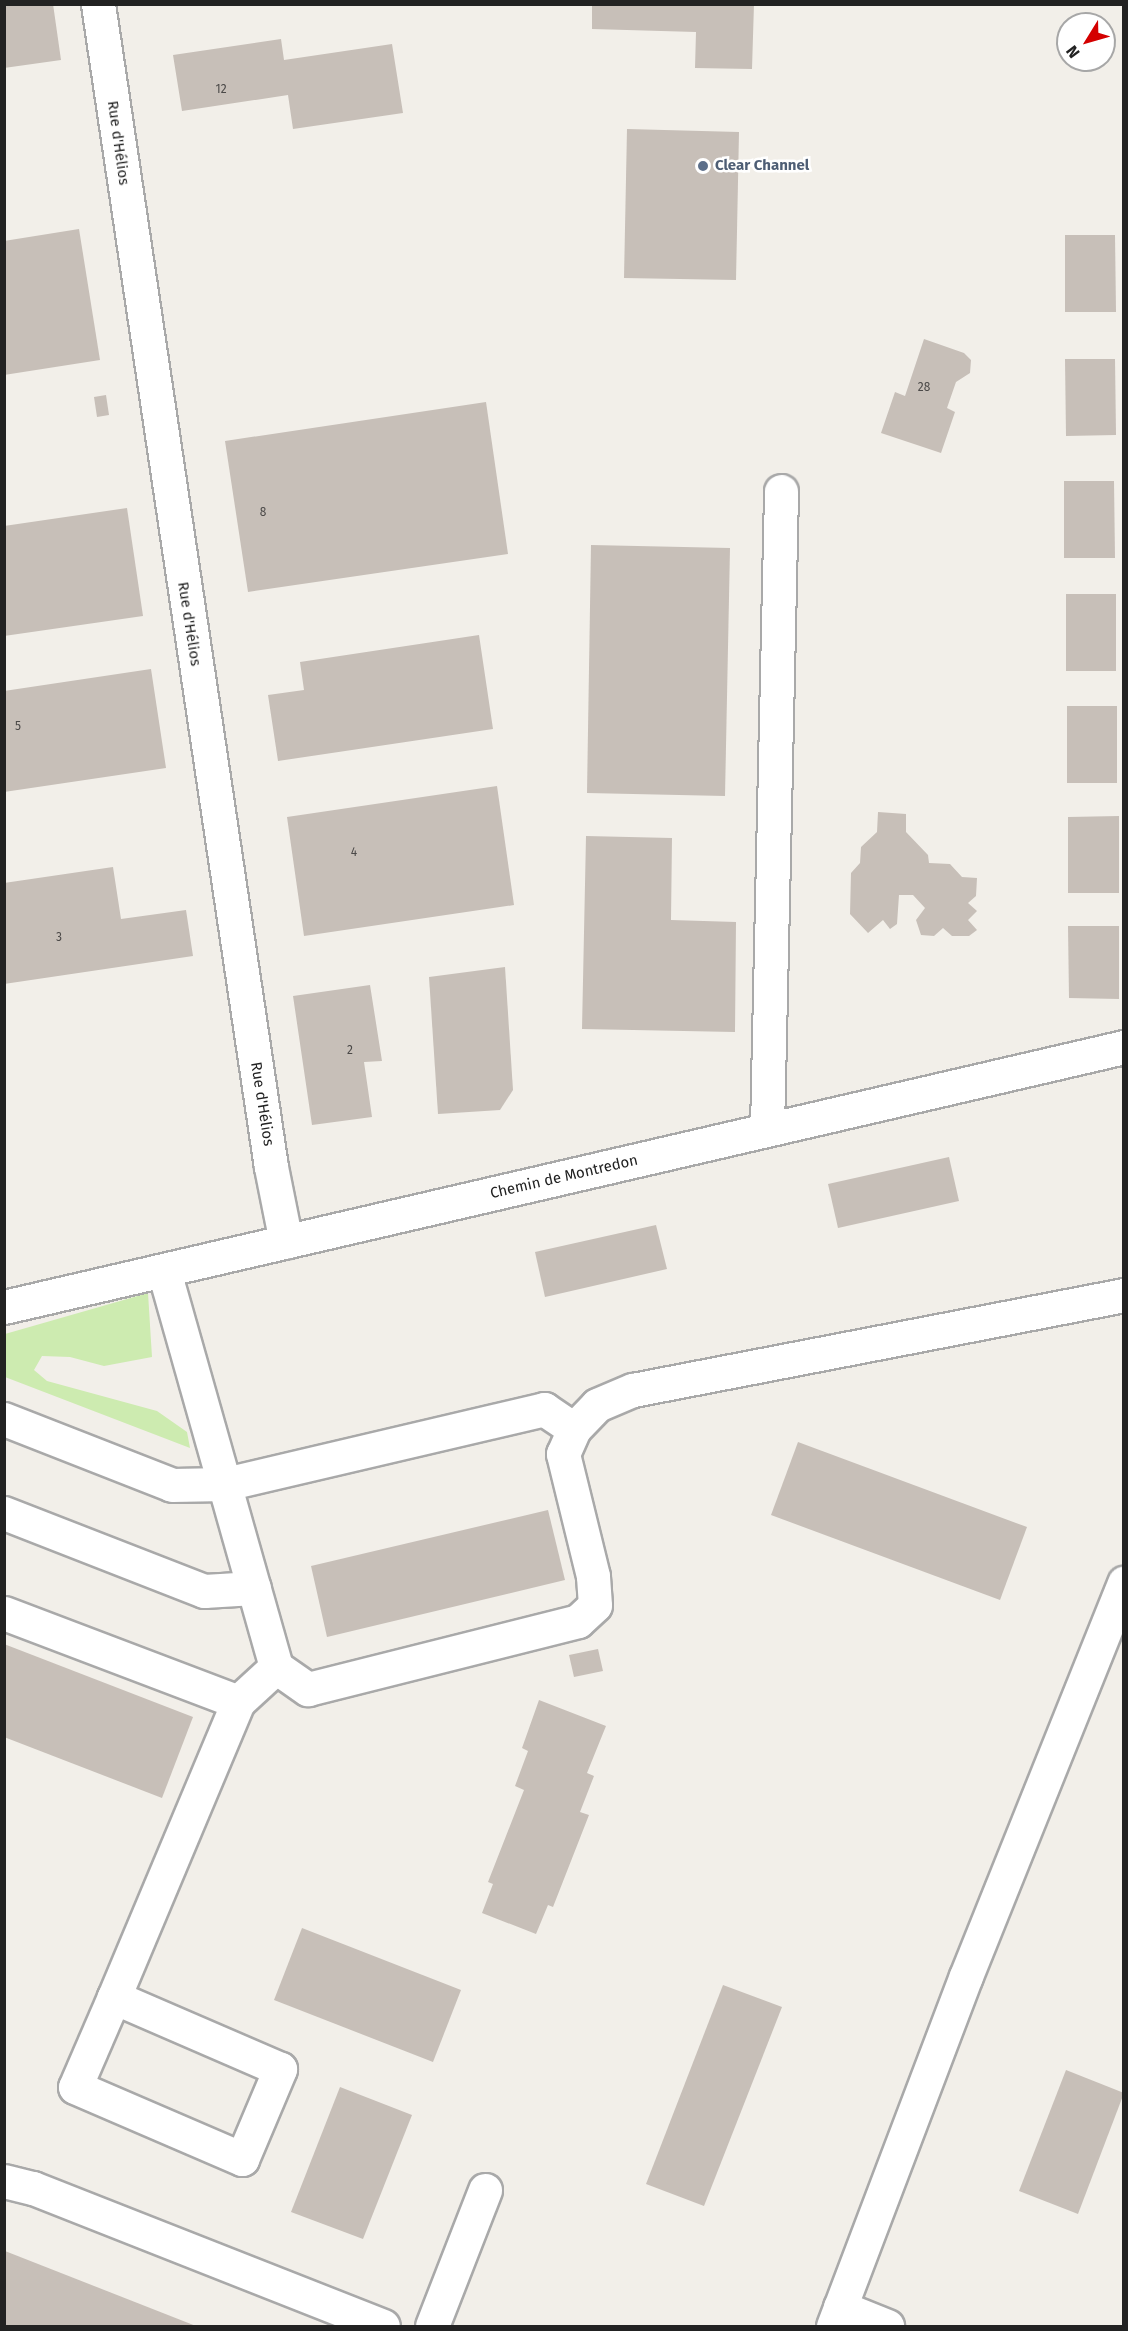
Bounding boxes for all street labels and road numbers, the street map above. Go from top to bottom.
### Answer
street label: Rue d'Hélios [103,100,133,186]
street label: Rue d'Hélios [173,581,205,667]
street label: Rue d'Hélios [246,1061,278,1147]
street label: Chemin de Montredon [488,1151,640,1203]

